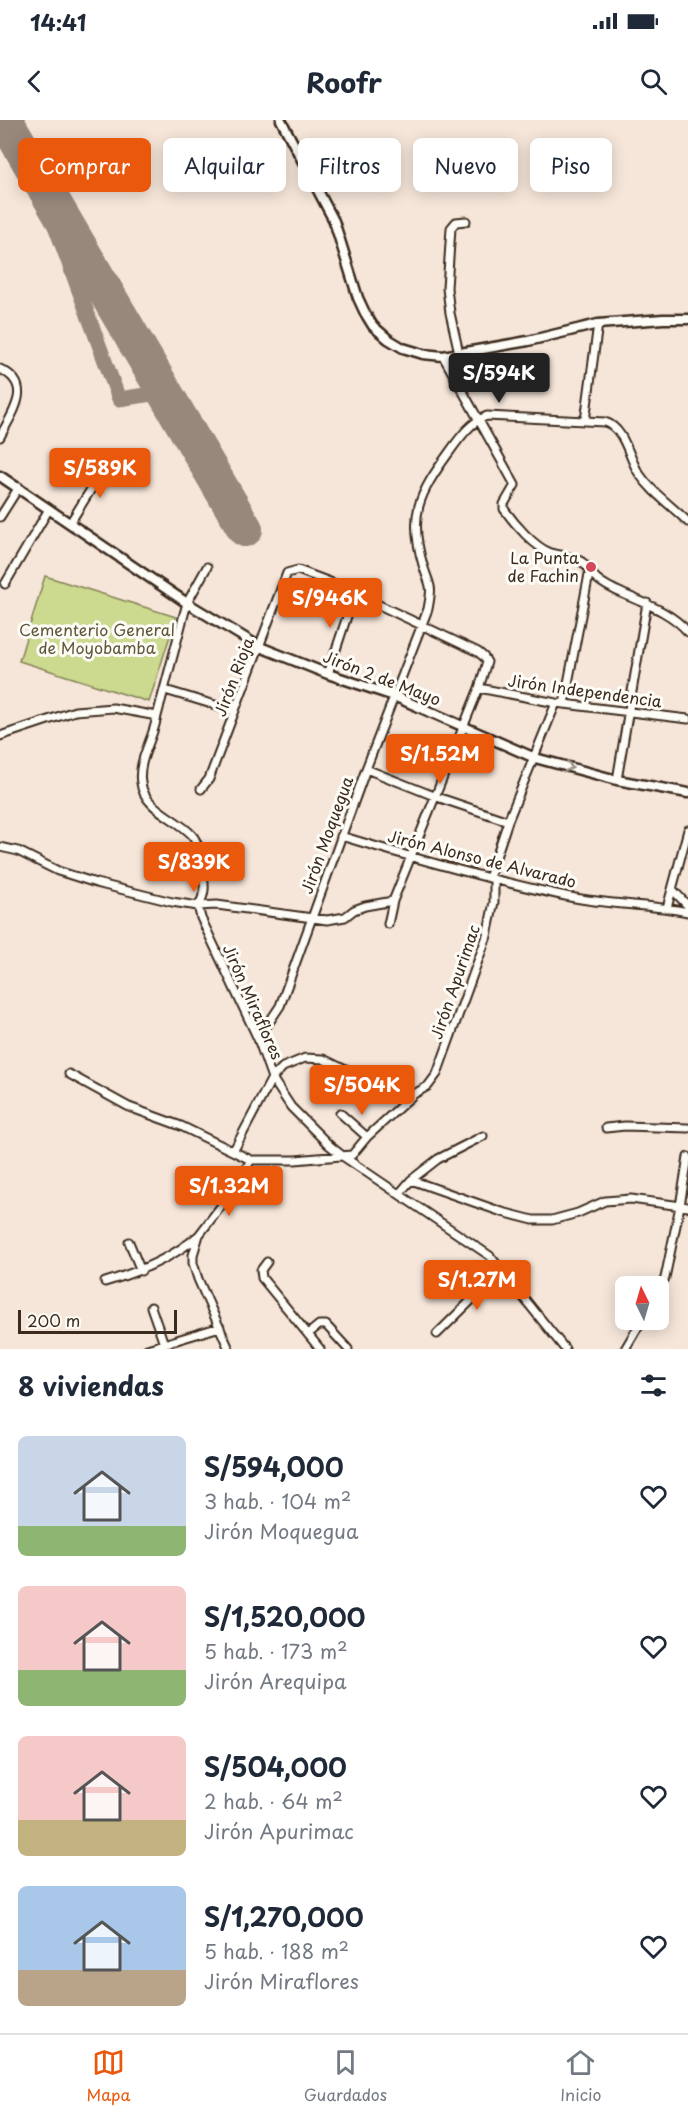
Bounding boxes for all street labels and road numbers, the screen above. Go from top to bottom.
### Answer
street label: Jirón Rioja [207,634,259,720]
street label: Jirón 2 de Mayo [320,644,445,711]
street label: Jirón Independencia [507,667,664,713]
street label: Jirón Moquegua [294,773,358,897]
street label: Jirón Alonso de Alvarado [386,823,579,893]
street label: Jirón Apurimac [423,921,485,1042]
street label: Jirón Miraflores [218,940,290,1063]

